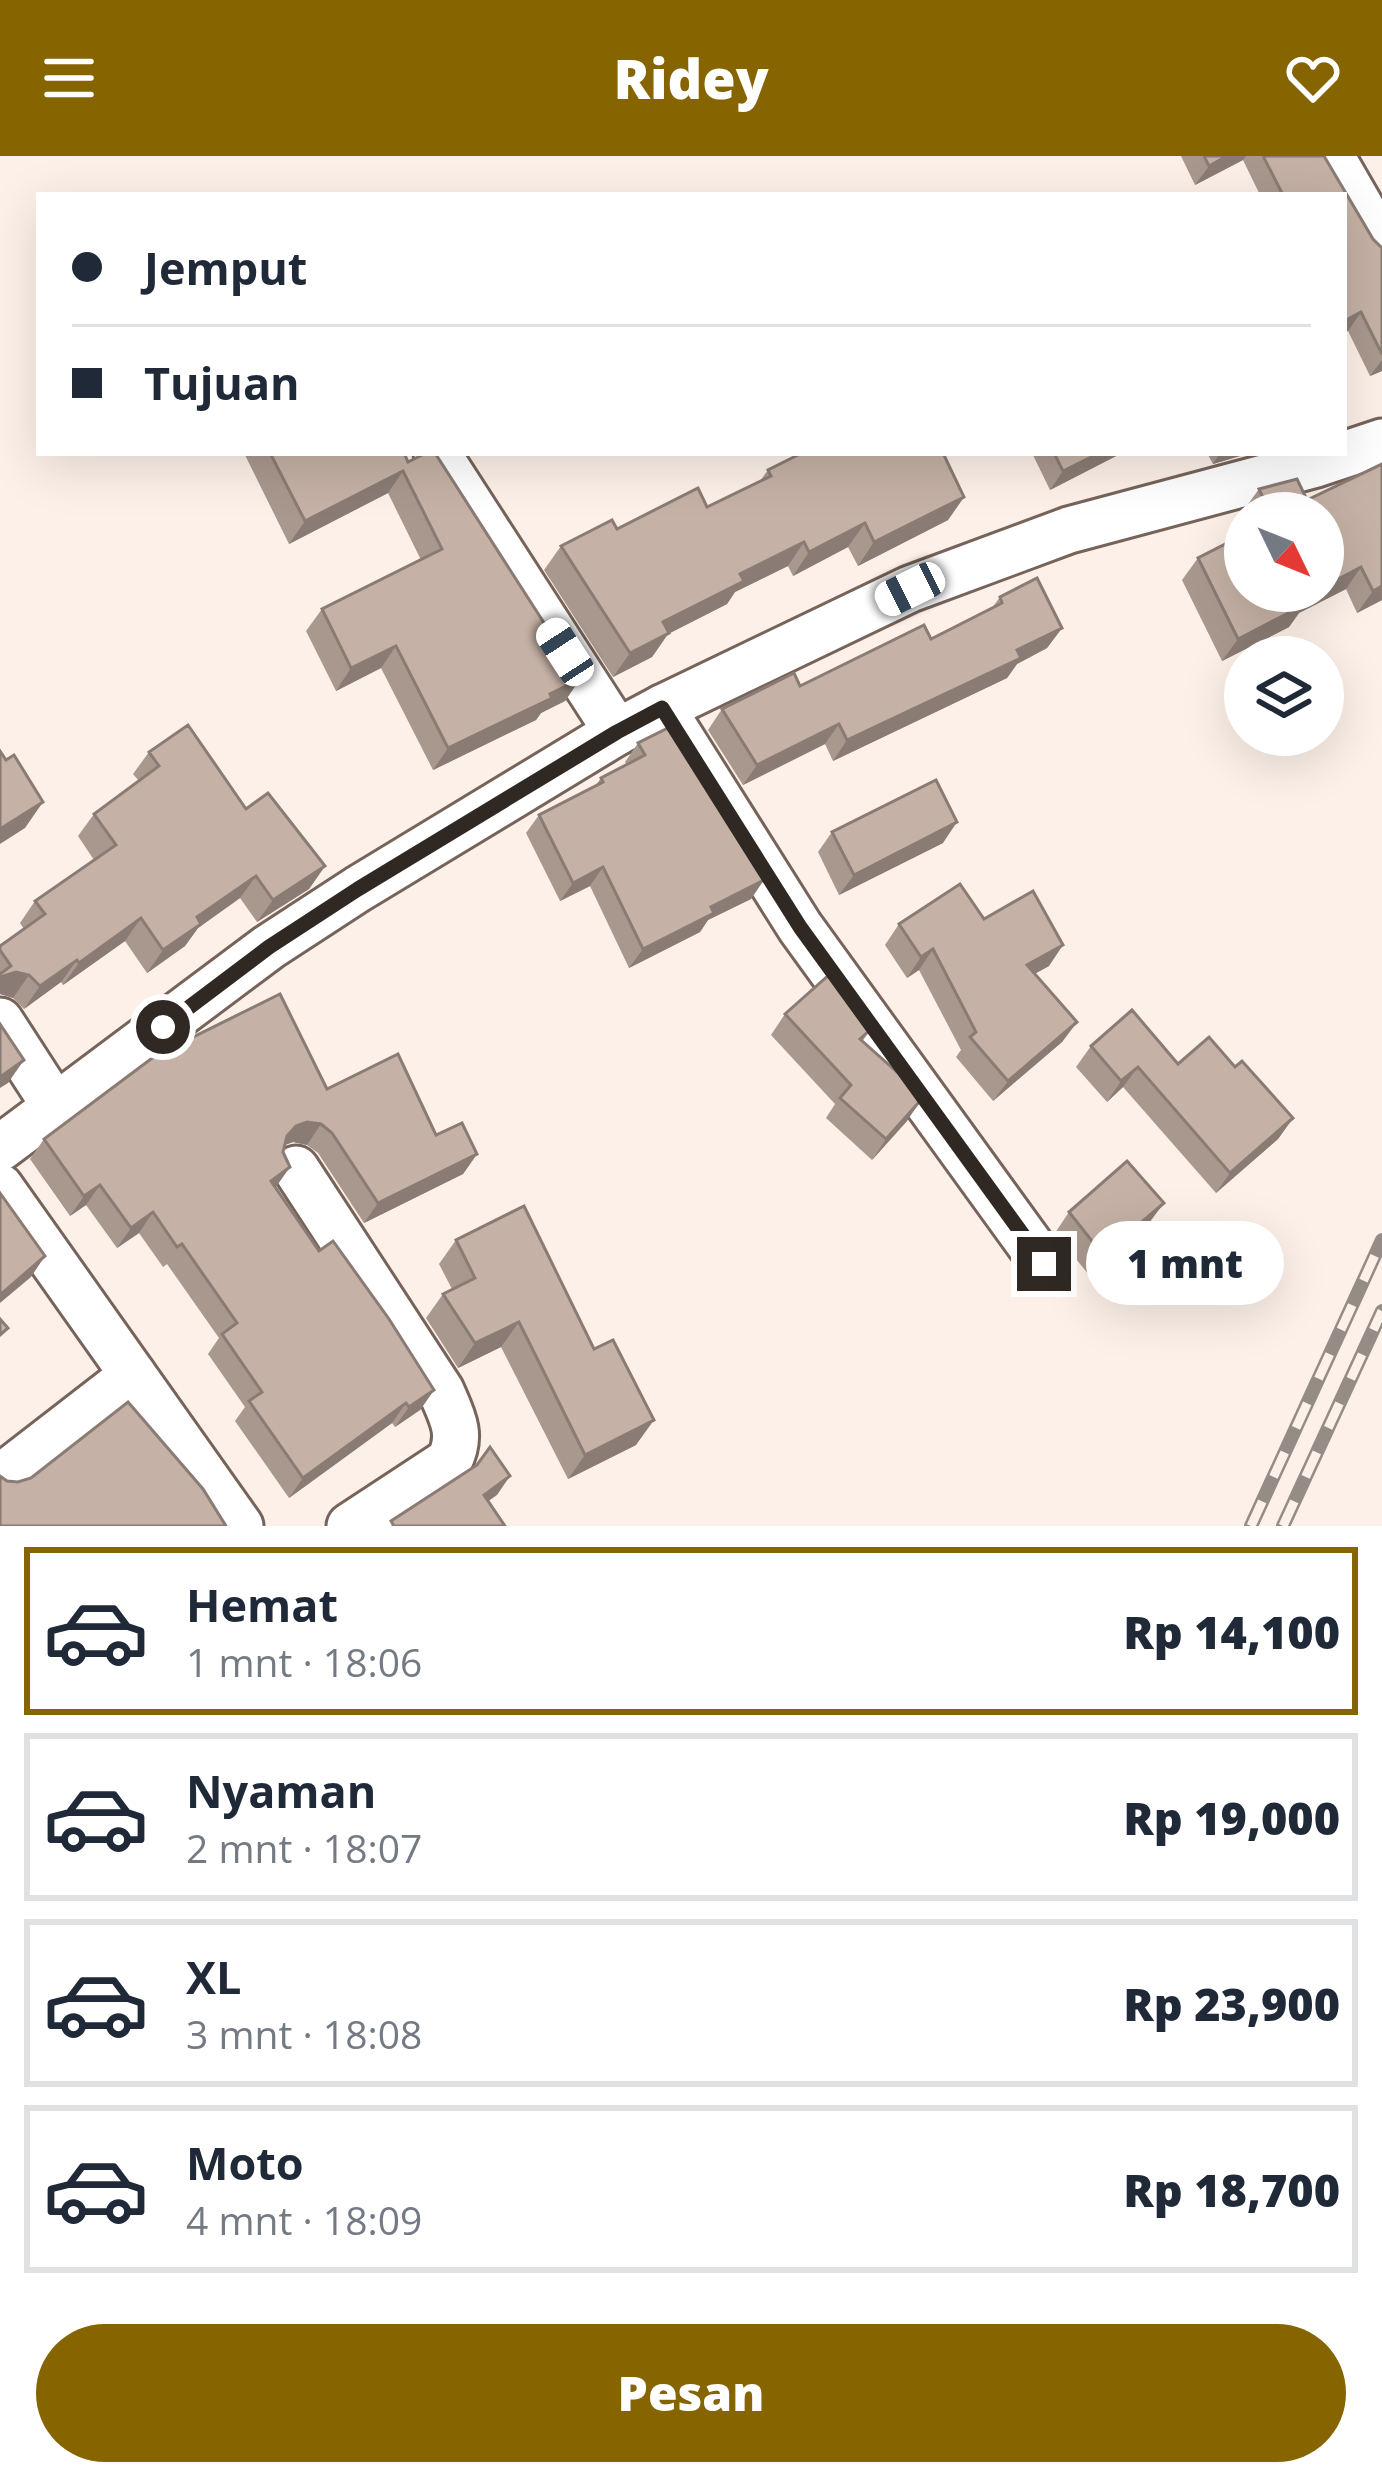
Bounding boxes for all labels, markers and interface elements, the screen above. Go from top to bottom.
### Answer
text: Ridey [613,41,769,115]
icon: menu [36,45,102,111]
icon: heart [1280,45,1346,111]
text: Jemput [144,237,307,298]
text: Tujuan [144,352,300,413]
north arrow [1224,492,1344,612]
map controls [1224,492,1344,756]
car [870,557,950,621]
car [530,612,600,692]
button: layers [1224,636,1344,756]
route start [136,1000,190,1054]
callout: 1 mnt [1086,1222,1284,1306]
text: 1 mnt [1127,1236,1243,1289]
route end [1017,1237,1071,1291]
text: Hemat [186,1574,338,1635]
icon: car [42,1577,150,1685]
text: Rp 14,100 [1123,1601,1340,1662]
text: 1 mnt · 18:06 [186,1635,422,1688]
text: Nyaman [186,1760,376,1821]
icon: car [42,1763,150,1871]
text: Rp 19,000 [1123,1787,1340,1848]
text: 2 mnt · 18:07 [186,1821,422,1874]
text: XL [186,1946,241,2007]
icon: car [42,1949,150,2057]
text: Rp 23,900 [1123,1973,1340,2034]
text: 3 mnt · 18:08 [186,2007,422,2060]
text: Moto [186,2132,304,2193]
icon: car [42,2135,150,2243]
text: Rp 18,700 [1123,2159,1340,2220]
text: 4 mnt · 18:09 [186,2193,422,2246]
button: Pesan [36,2324,1346,2462]

